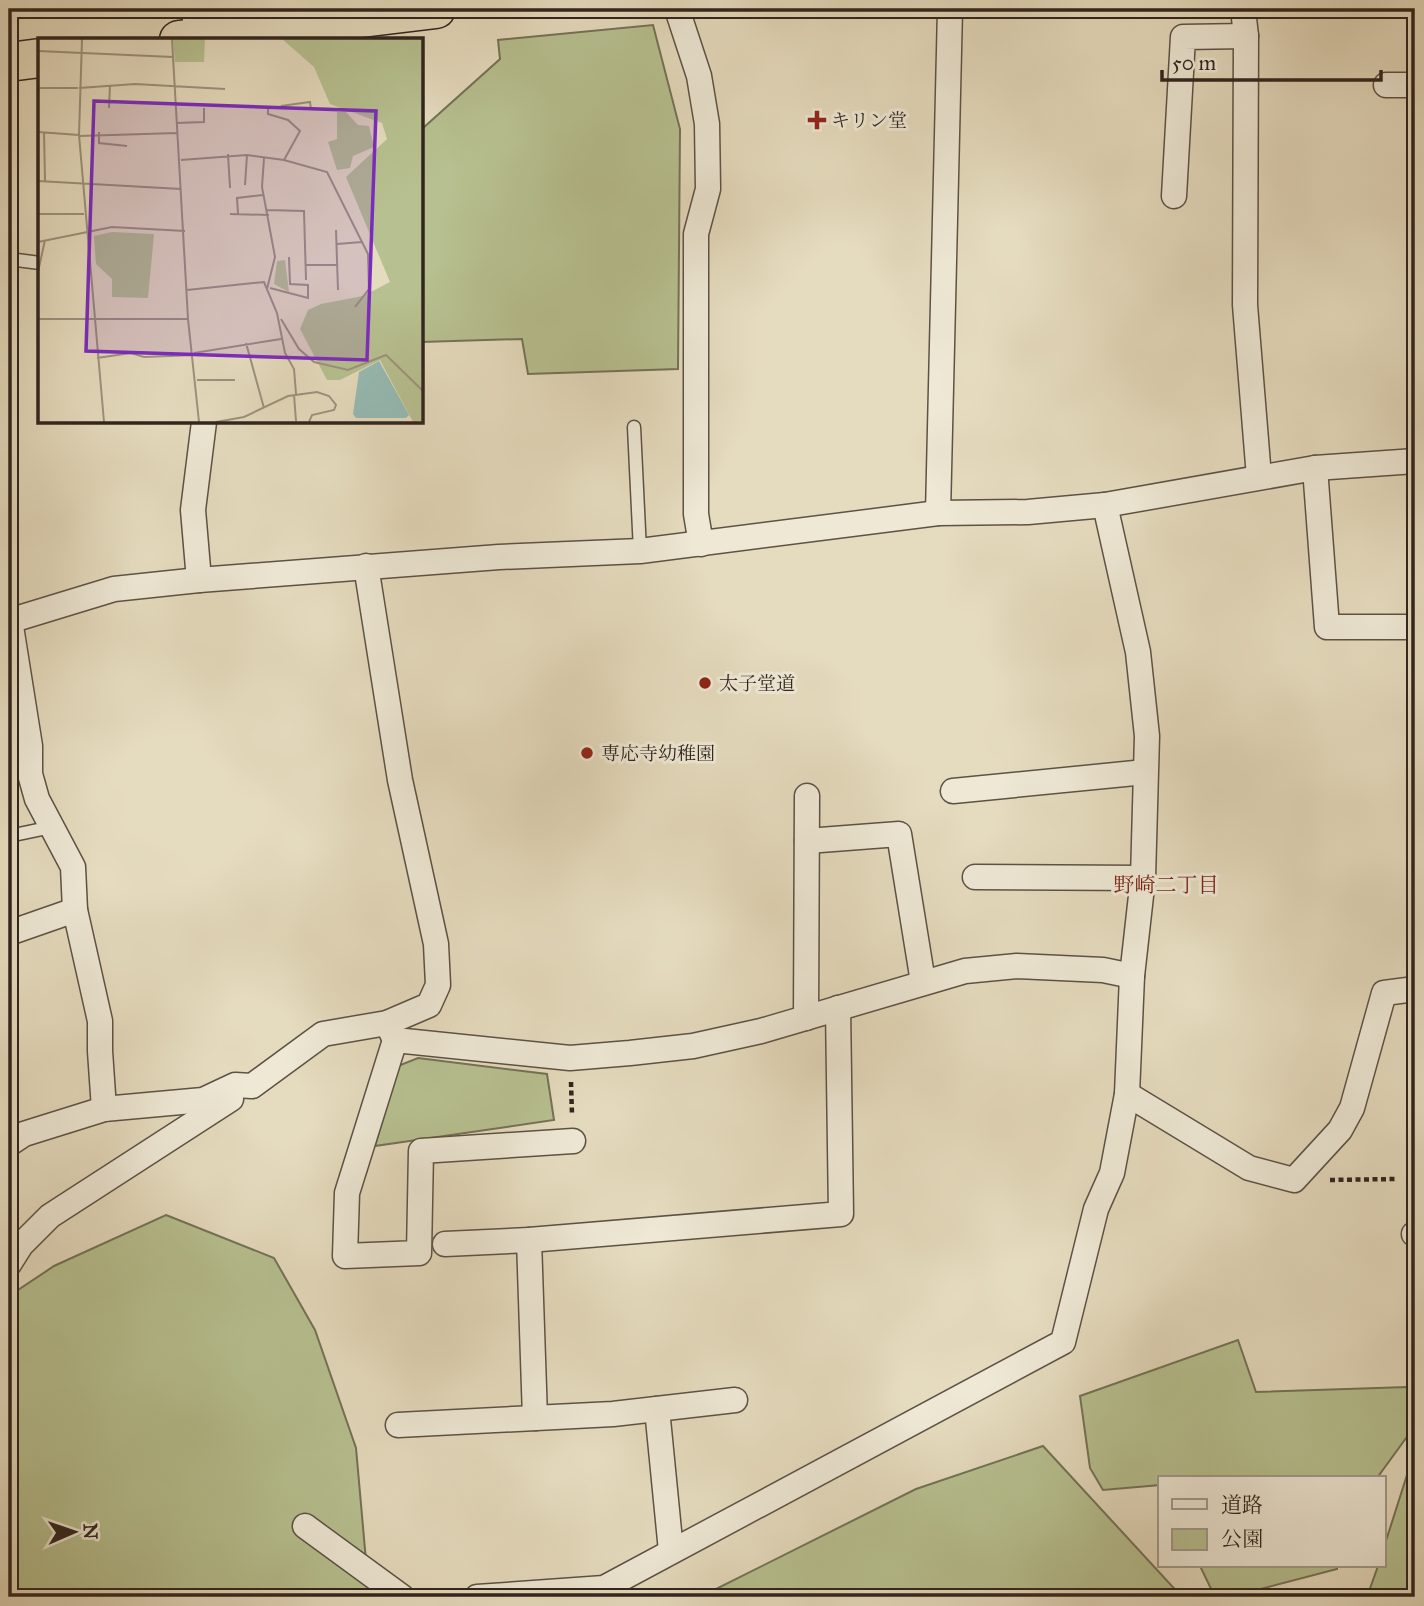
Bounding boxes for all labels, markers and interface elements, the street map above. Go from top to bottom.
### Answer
inset map [38,38,424,424]
scale bar [1162,38,1380,82]
text: 50 m [1172,50,1217,76]
place label: キリン堂 [831,109,907,132]
marker: キリン堂 [809,112,825,128]
place label: 太子堂道 [719,672,795,695]
marker: 太子堂道 [697,675,713,691]
place label: 専応寺幼稚園 [601,742,715,765]
marker: 専応寺幼稚園 [579,745,595,761]
district label: 野崎二丁目 [1114,872,1219,898]
legend [1158,1476,1386,1568]
text: 道路 [1221,1492,1263,1518]
north arrow [38,1498,108,1568]
text: N [79,1523,102,1540]
text: 公園 [1221,1526,1263,1552]

